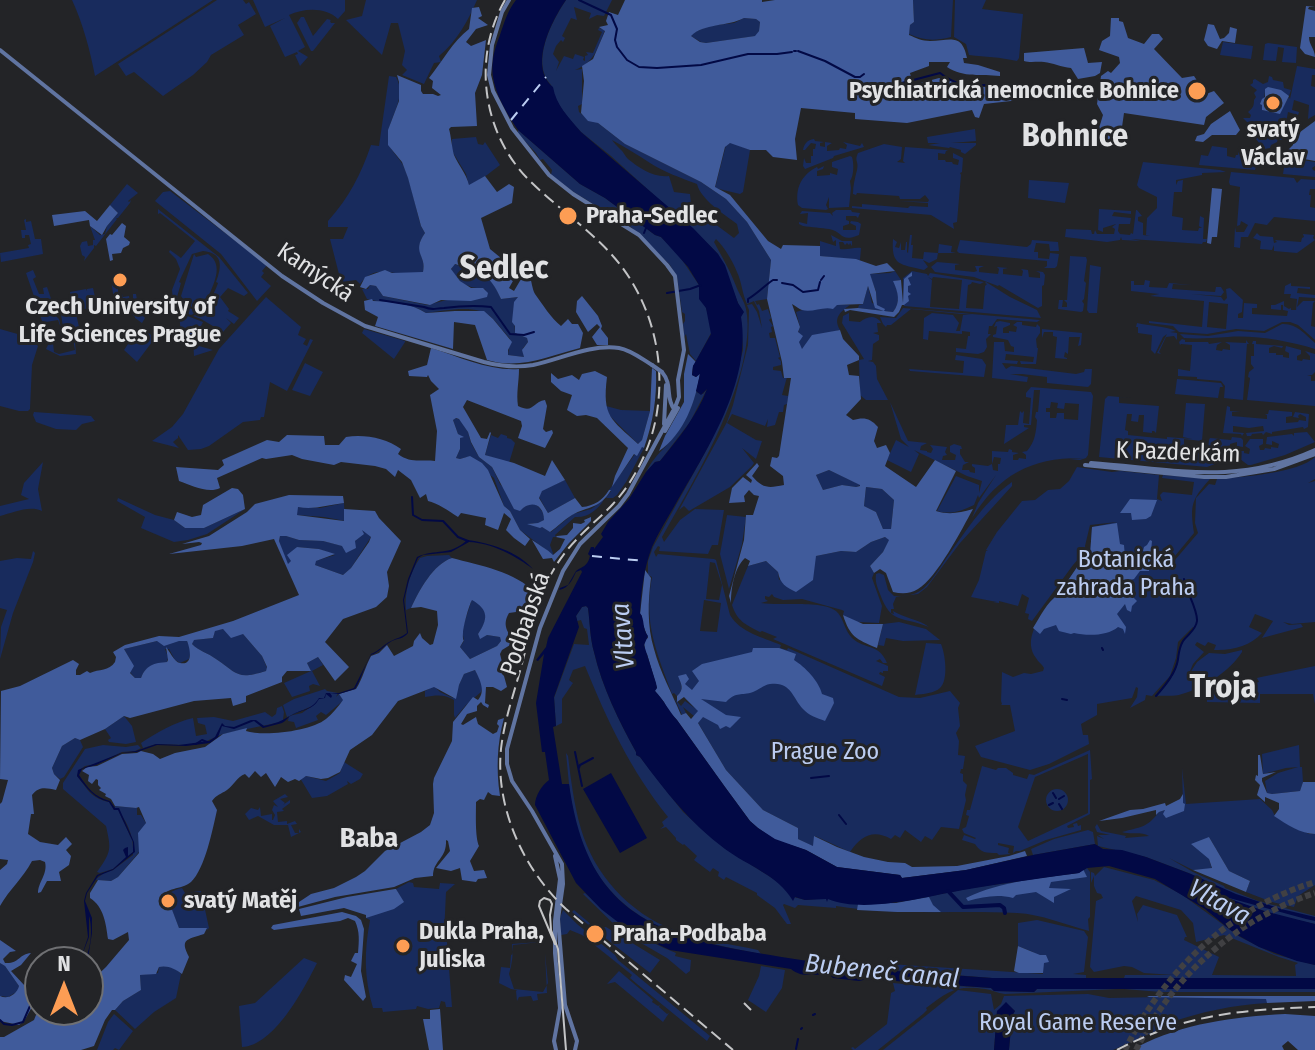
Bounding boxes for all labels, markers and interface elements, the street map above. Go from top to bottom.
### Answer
place label: Psychiatrická nemocnice Bohnice [849,77,1179,105]
marker: Psychiatrická nemocnice Bohnice [1186,80,1208,102]
marker: svatý Václav [1264,94,1282,112]
place label: svatý Václav [1241,116,1305,172]
district label: Bohnice [1022,118,1128,156]
place label: Praha-Sedlec [586,202,718,230]
marker: Praha-Sedlec [557,205,579,227]
street label: Kamýcká [271,237,359,309]
district label: Sedlec [459,250,549,288]
marker: Czech University of Life Sciences Prague [111,271,129,289]
place label: Czech University of Life Sciences Prague [19,293,221,349]
street label: K Pazderkám [1115,436,1241,470]
park label: Botanická zahrada Praha [1056,546,1196,602]
street label: Podbabská [495,569,557,679]
water label: Vltava [606,602,642,670]
district label: Troja [1190,669,1256,707]
park label: Prague Zoo [771,738,879,766]
district label: Baba [340,822,398,856]
water label: Vltava [1183,873,1255,933]
place label: svatý Matěj [184,887,297,915]
marker: svatý Matěj [159,892,177,910]
place label: Dukla Praha, Juliska [419,918,544,974]
place label: Praha-Podbaba [613,920,767,948]
marker: Praha-Podbaba [584,923,606,945]
marker: Dukla Praha, Juliska [394,937,412,955]
north arrow [24,946,104,1026]
water label: Bubeneč canal [803,948,961,996]
text: N [57,950,71,977]
park label: Royal Game Reserve [979,1009,1177,1037]

